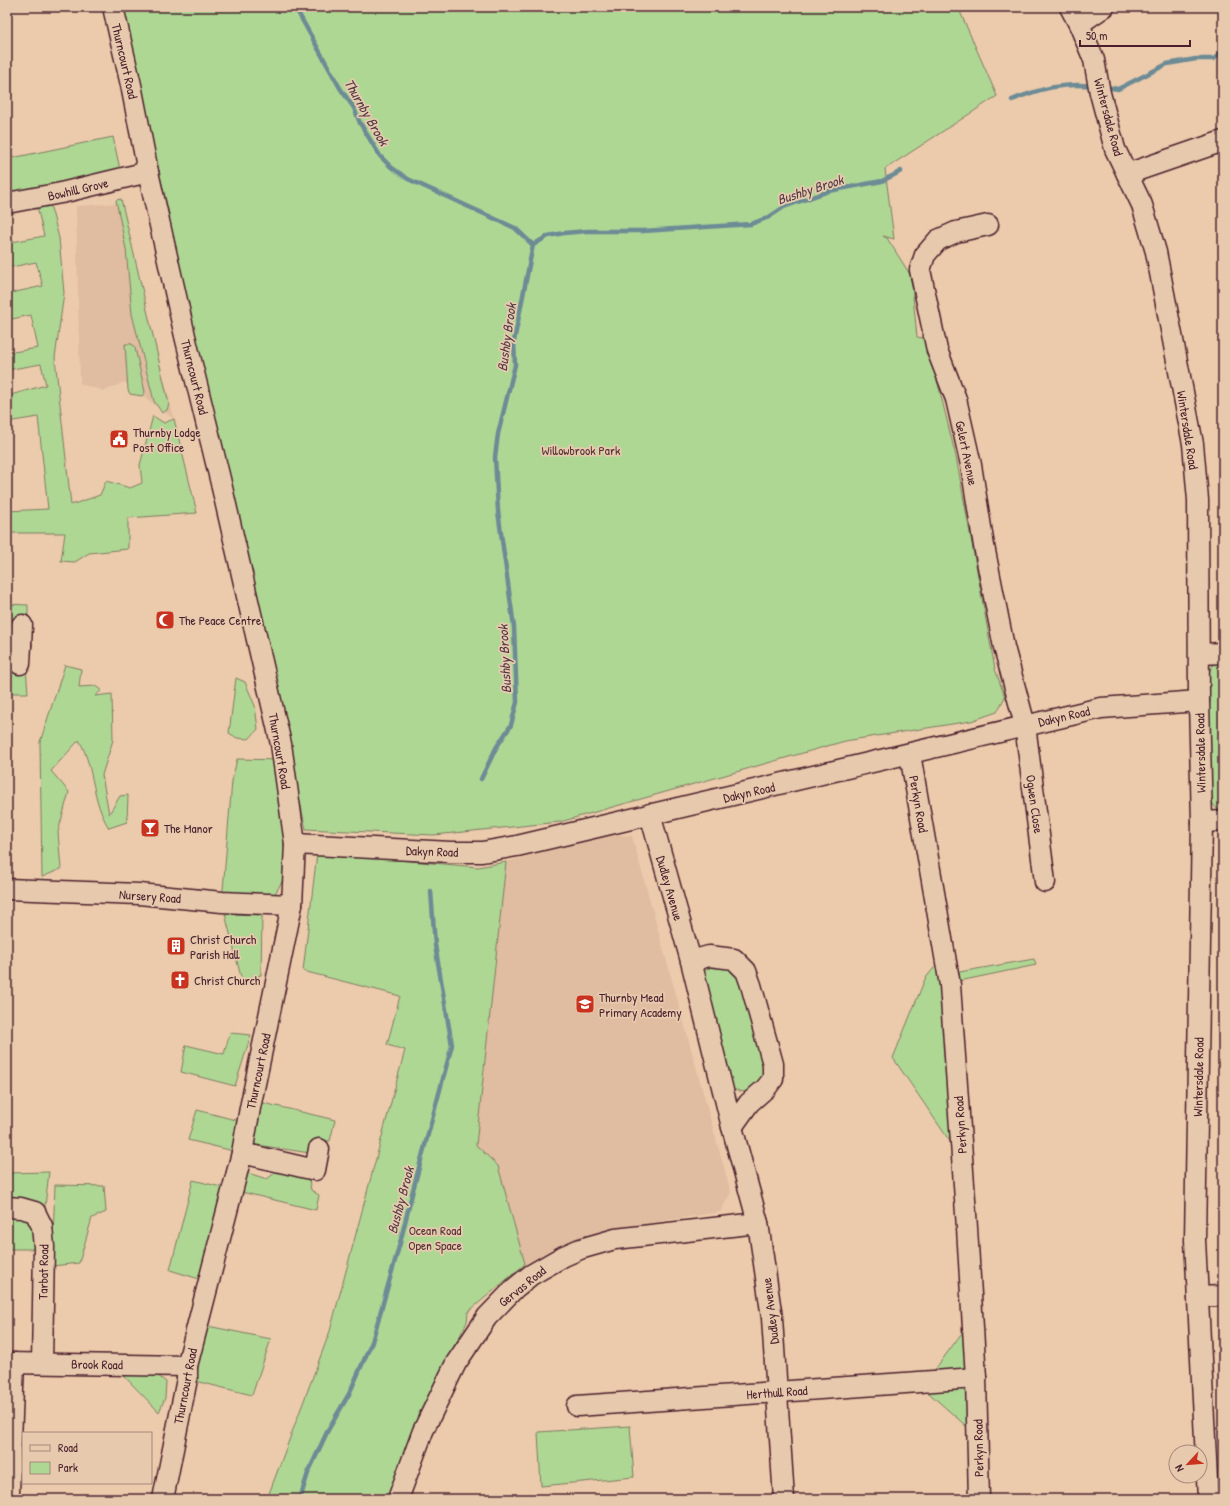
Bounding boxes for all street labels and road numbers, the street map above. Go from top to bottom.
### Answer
street label: Thurncourt Road [108,22,142,100]
street label: Wintersdale Road [1090,76,1128,158]
street label: Bowhill Grove [46,173,110,205]
street label: Thurncourt Road [177,338,213,416]
street label: Wintersdale Road [1173,389,1203,471]
street label: Gelert Avenue [951,419,983,487]
street label: Dakyn Road [1036,701,1092,731]
street label: Thurncourt Road [264,712,296,790]
street label: Wintersdale Road [1190,713,1210,793]
street label: Ogwen Close [1022,773,1048,835]
street label: Perkyn Road [905,774,933,834]
street label: Dakyn Road [721,777,777,807]
street label: Dakyn Road [406,841,458,861]
street label: Dudley Avenue [652,854,688,922]
street label: Nursery Road [118,885,182,907]
street label: Thurncourt Road [241,1032,275,1110]
street label: Wintersdale Road [1188,1037,1208,1117]
street label: Perkyn Road [949,1096,971,1154]
street label: Tarbat Road [34,1244,52,1300]
street label: Gervas Road [495,1261,549,1311]
street label: Dudley Avenue [757,1277,783,1345]
street label: Thurncourt Road [169,1347,201,1425]
street label: Brook Road [71,1355,123,1373]
street label: Herthull Road [746,1381,808,1403]
street label: Perkyn Road [968,1419,988,1477]

